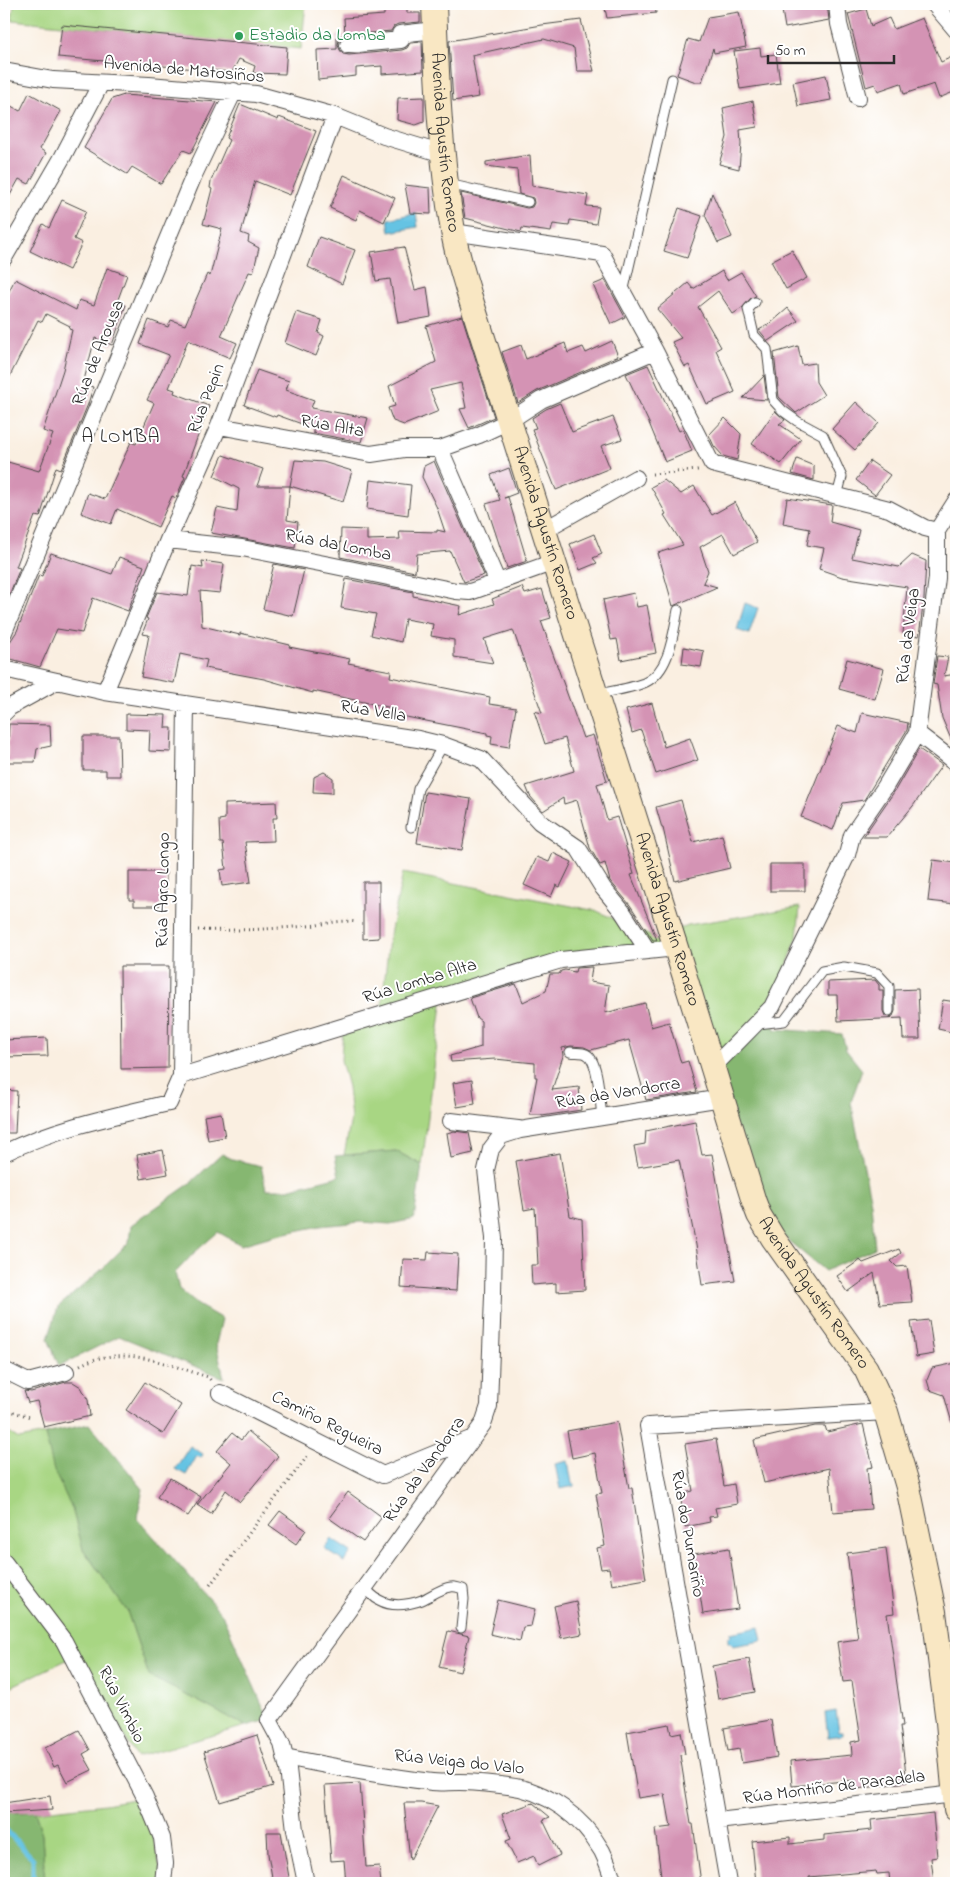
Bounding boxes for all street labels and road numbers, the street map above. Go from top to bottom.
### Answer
street label: Avenida de Matosiños [102,51,266,91]
street label: Avenida Agustín Romero [423,52,466,235]
street label: Rúa de Arousa [66,296,132,410]
street label: Rúa Pepin [182,360,232,438]
street label: Rúa Alta [298,409,366,445]
street label: Avenida Agustín Romero [505,443,584,623]
street label: Rúa da Lomba [283,523,393,569]
street label: Rúa da Veiga [890,587,929,686]
street label: Rúa Vella [338,694,408,730]
street label: Avenida Agustín Romero [627,829,706,1010]
street label: Rúa Agro Longo [150,832,179,948]
street label: Rúa Lomba Alta [360,952,480,1012]
street label: Rúa da Vandorra [554,1071,682,1117]
street label: Avenida Agustín Romero [750,1212,876,1375]
street label: Camiño Regueira [266,1385,387,1464]
street label: Rúa da Vandorra [377,1411,473,1529]
street label: Rúa do Pumariño [663,1468,711,1600]
street label: Rúa Vimbio [91,1662,151,1748]
street label: Rúa Veiga do Valo [392,1743,526,1784]
street label: Rúa Montiño de Paradela [741,1764,927,1812]

